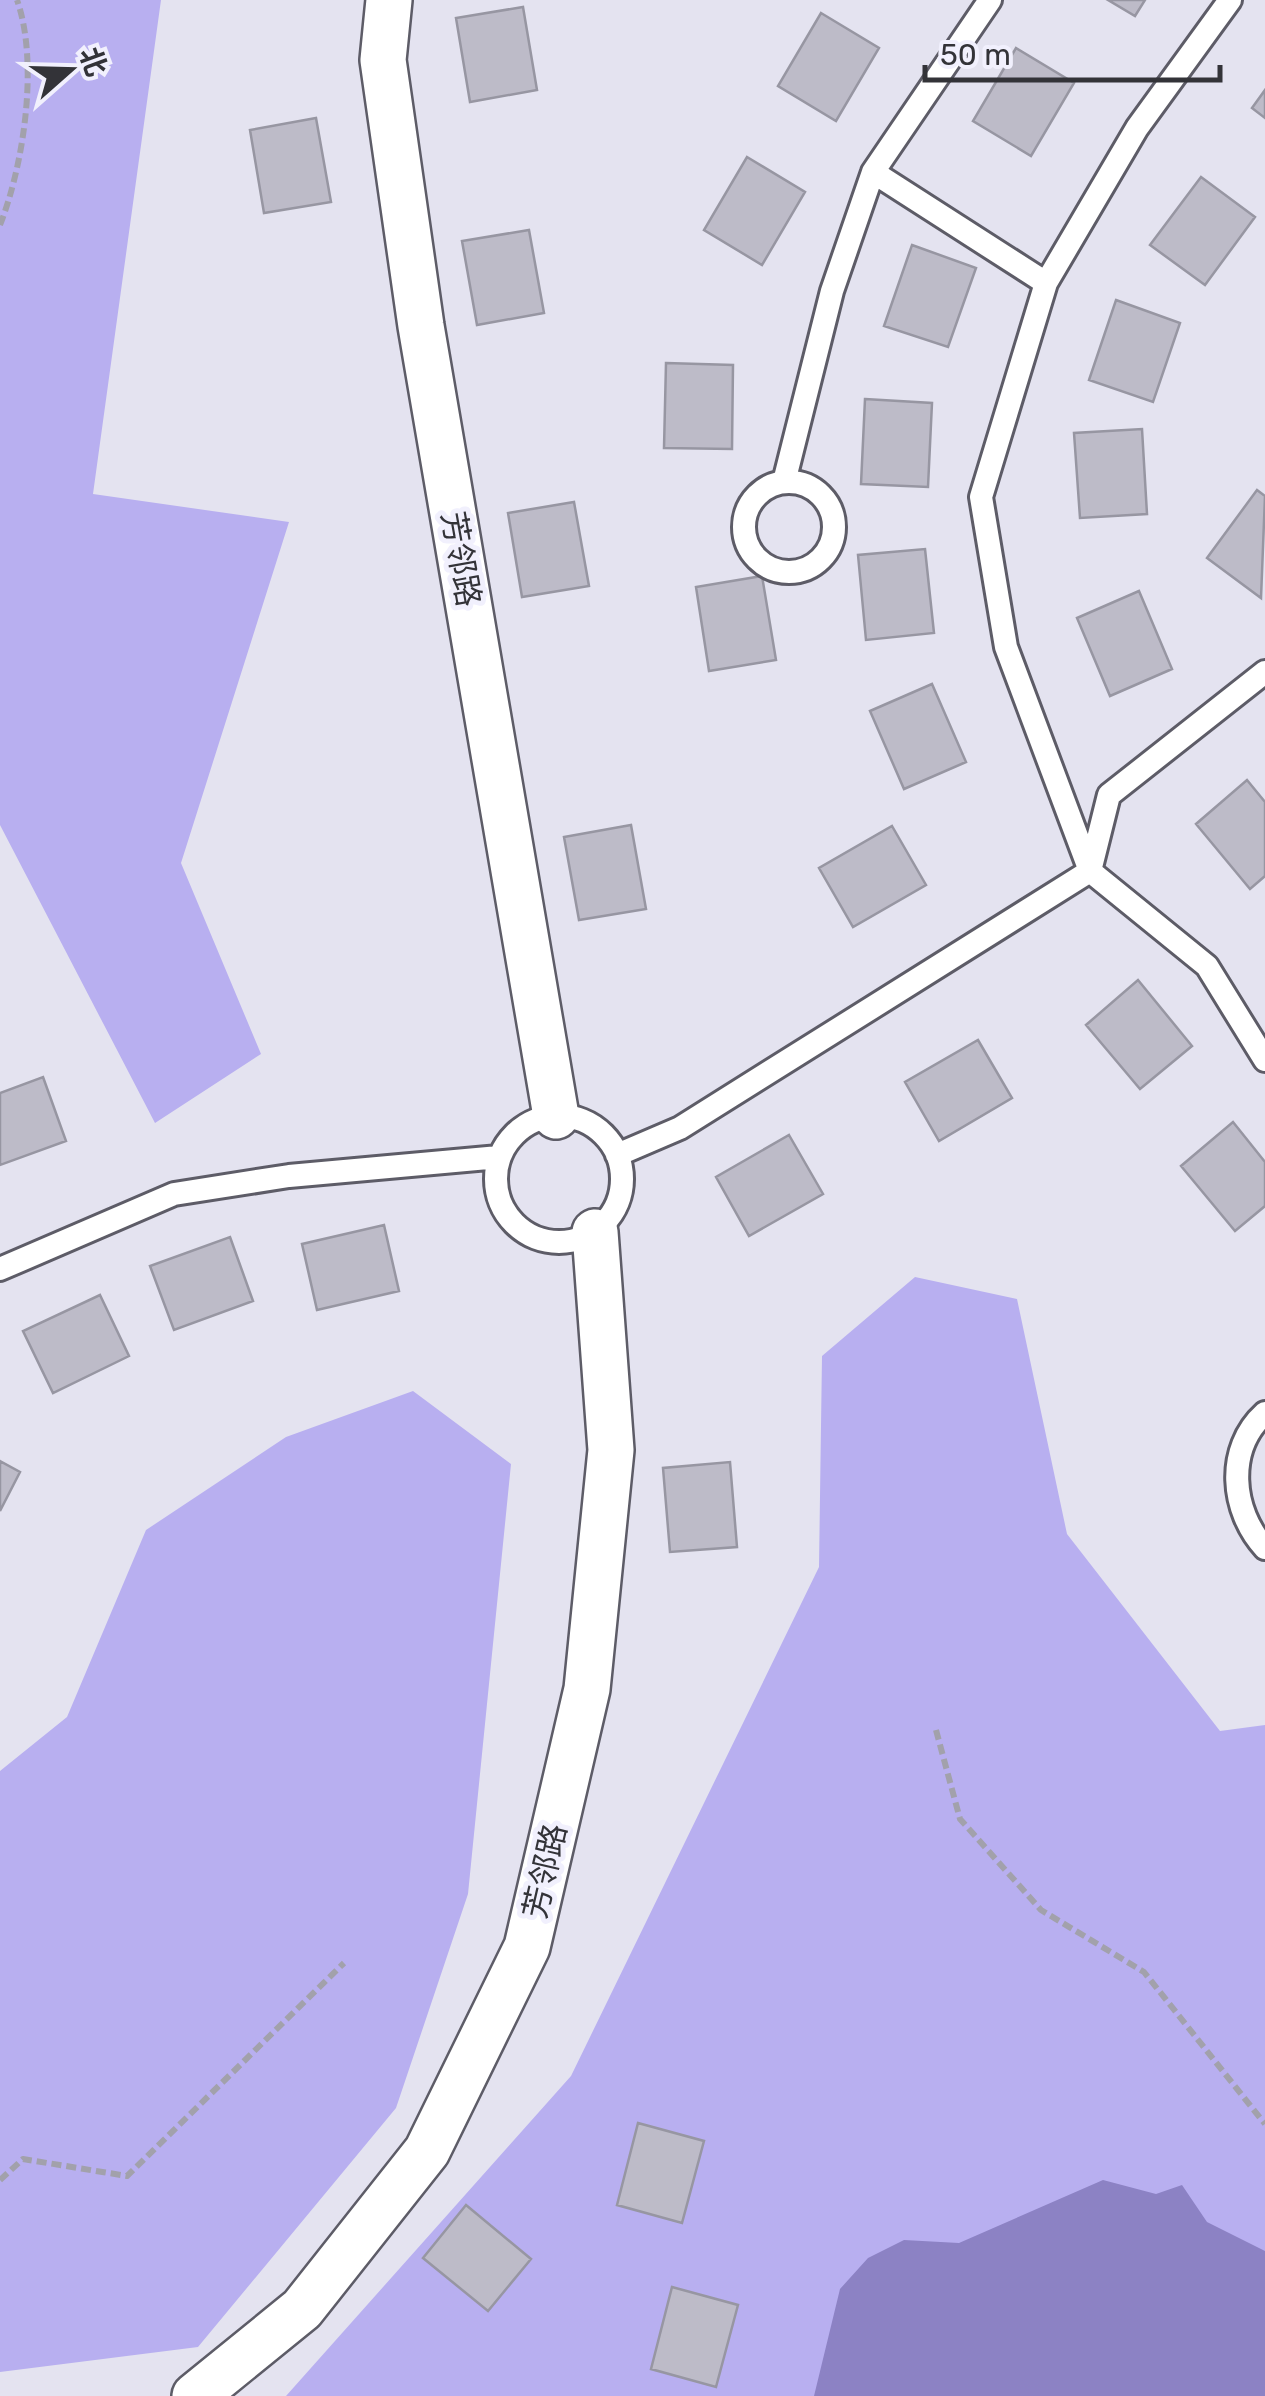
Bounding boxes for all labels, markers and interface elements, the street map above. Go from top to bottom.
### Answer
north arrow [20,20,120,120]
scale bar [925,20,1220,82]
text: 50 m [940,37,1011,73]
text: 北 [73,43,113,80]
street label: 芳邻路 [434,508,488,610]
street label: 芳邻路 [516,1820,574,1922]

